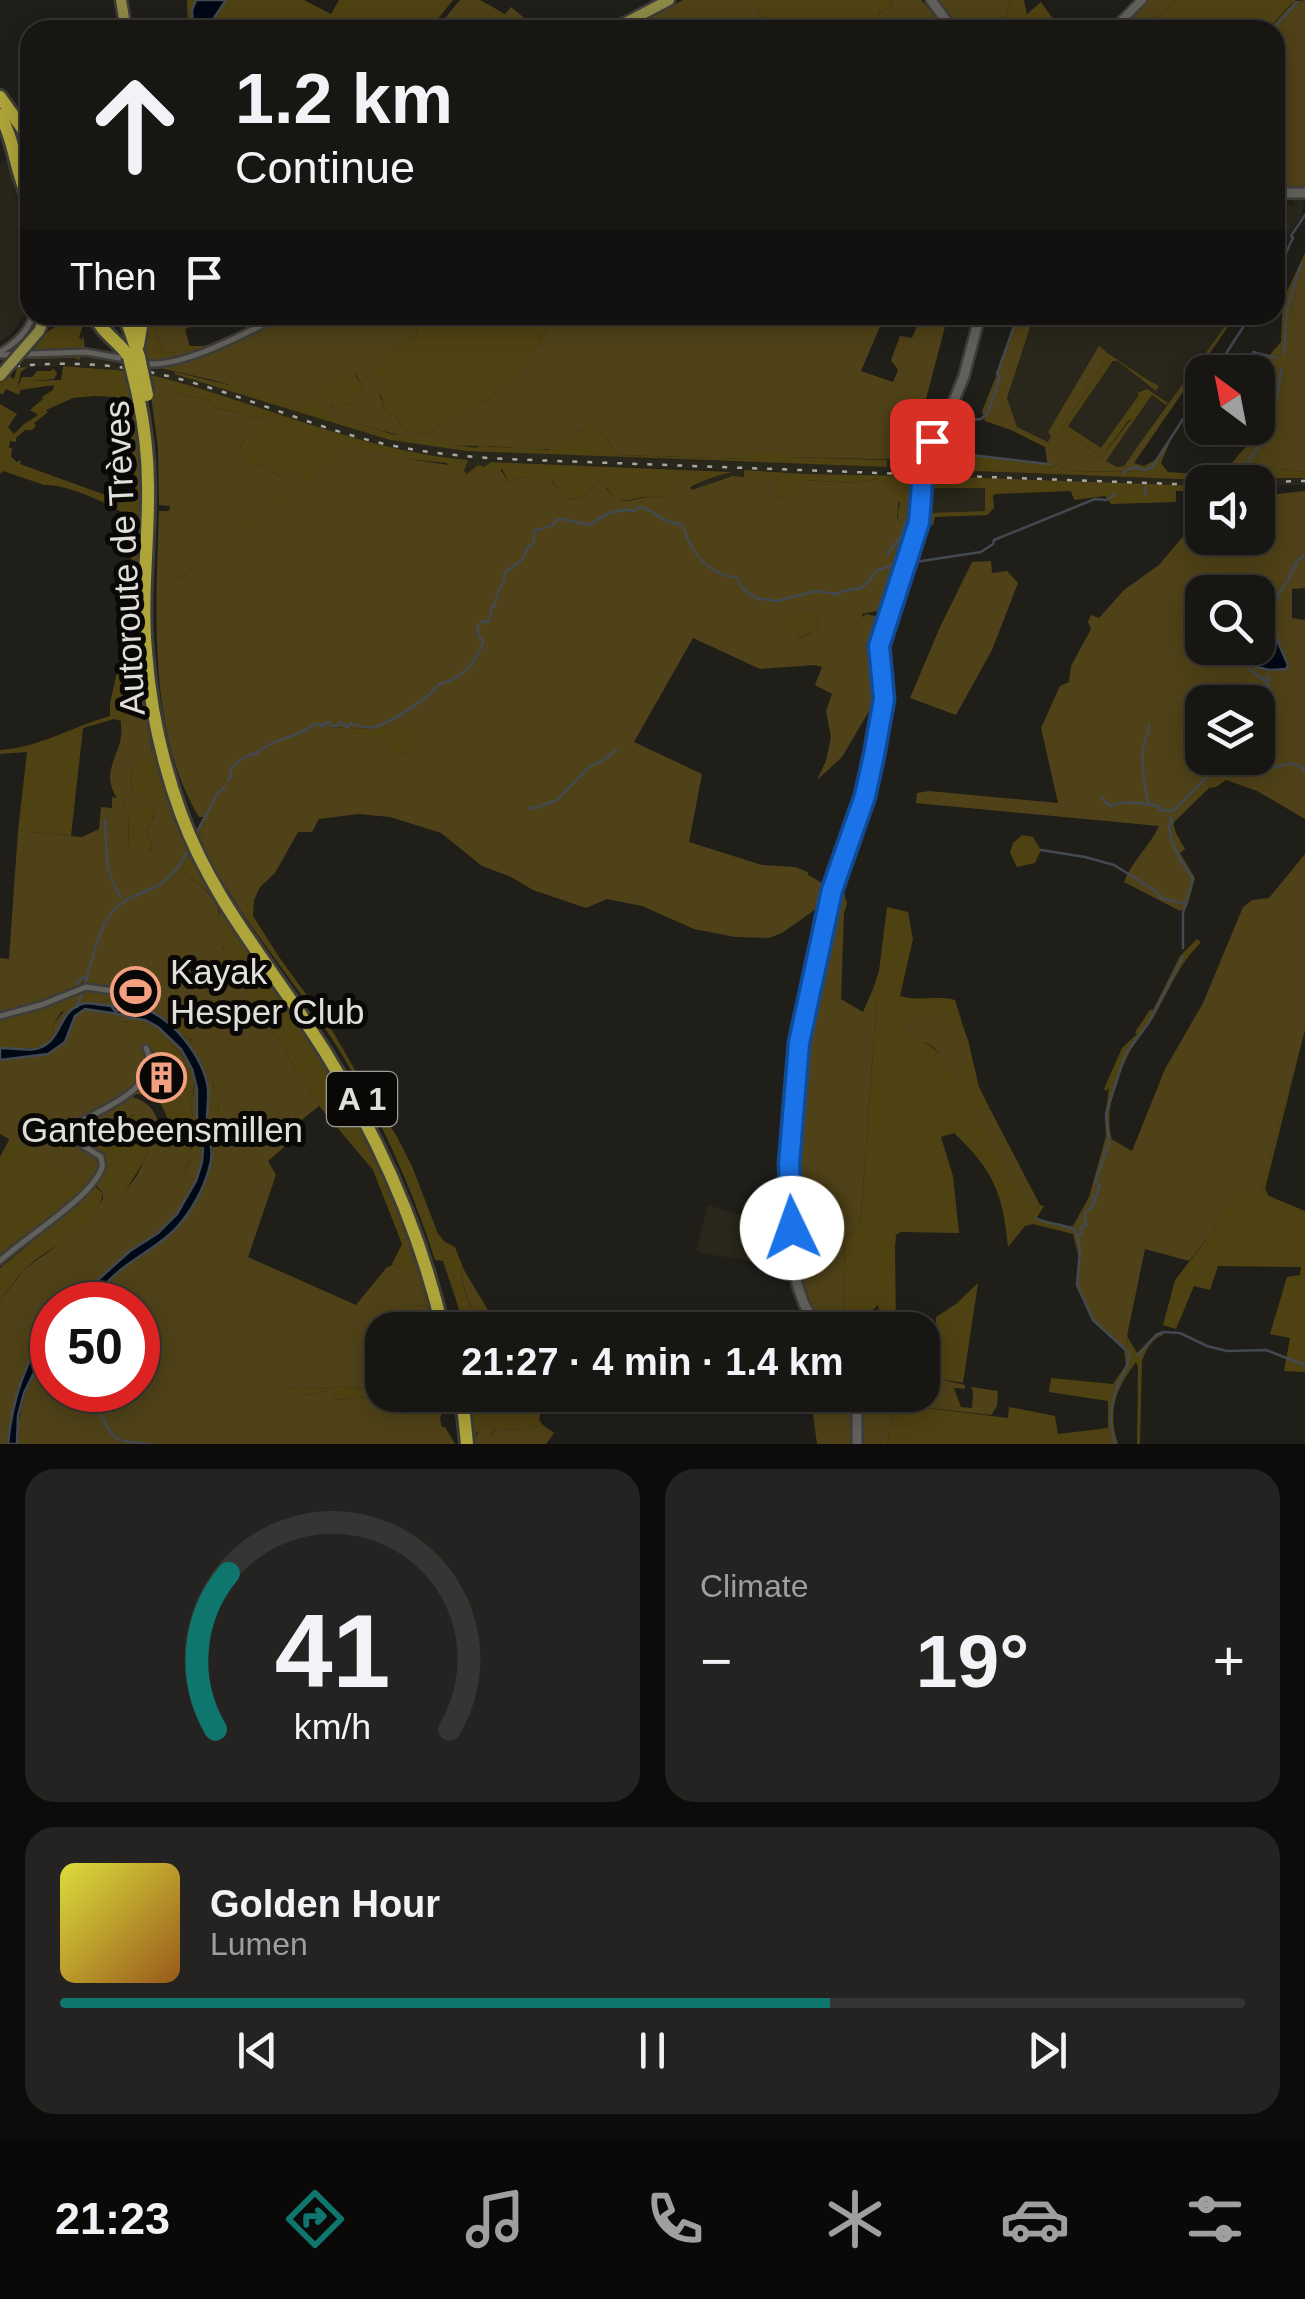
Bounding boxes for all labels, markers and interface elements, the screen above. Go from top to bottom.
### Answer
icon: ahead [70,60,200,190]
text: 1.2 km [235,60,453,138]
text: Continue [235,142,415,193]
icon: arrive [177,250,232,305]
text: Then [70,256,157,298]
north arrow [1185,355,1275,445]
map controls [1185,355,1275,775]
pin [890,399,975,484]
street label: Autoroute de Trèves [96,400,152,716]
icon: arrive [905,414,960,469]
button: sound [1185,465,1275,555]
button: search [1185,575,1275,665]
button: layers [1185,685,1275,775]
place label: Kayak Hesper Club [170,952,365,1031]
sports icon: Kayak Hesper Club [109,965,161,1017]
building icon: Gantebeensmillen [136,1051,188,1103]
road number: A 1 [327,1072,397,1126]
place label: Gantebeensmillen [21,1110,303,1149]
position arrow [740,1176,844,1280]
speed limit sign: 50 [30,1282,160,1412]
text: 21:27 · 4 min · 1.4 km [461,1341,844,1383]
text: Climate [700,1568,808,1604]
text: 41 [275,1593,390,1709]
text: 19° [916,1619,1029,1703]
text: − [700,1630,732,1692]
text: + [1213,1630,1245,1692]
text: km/h [294,1707,371,1747]
text: Golden Hour [210,1883,440,1925]
text: Lumen [210,1926,308,1962]
icon: previous [230,2023,285,2078]
icon: pause [625,2023,680,2078]
icon: next [1020,2023,1075,2078]
icon: directions [280,2184,350,2254]
icon: music [460,2184,530,2254]
icon: phone [640,2184,710,2254]
icon: climate [820,2184,890,2254]
icon: car [1000,2184,1070,2254]
icon: filters [1180,2184,1250,2254]
text: 21:23 [55,2193,170,2244]

